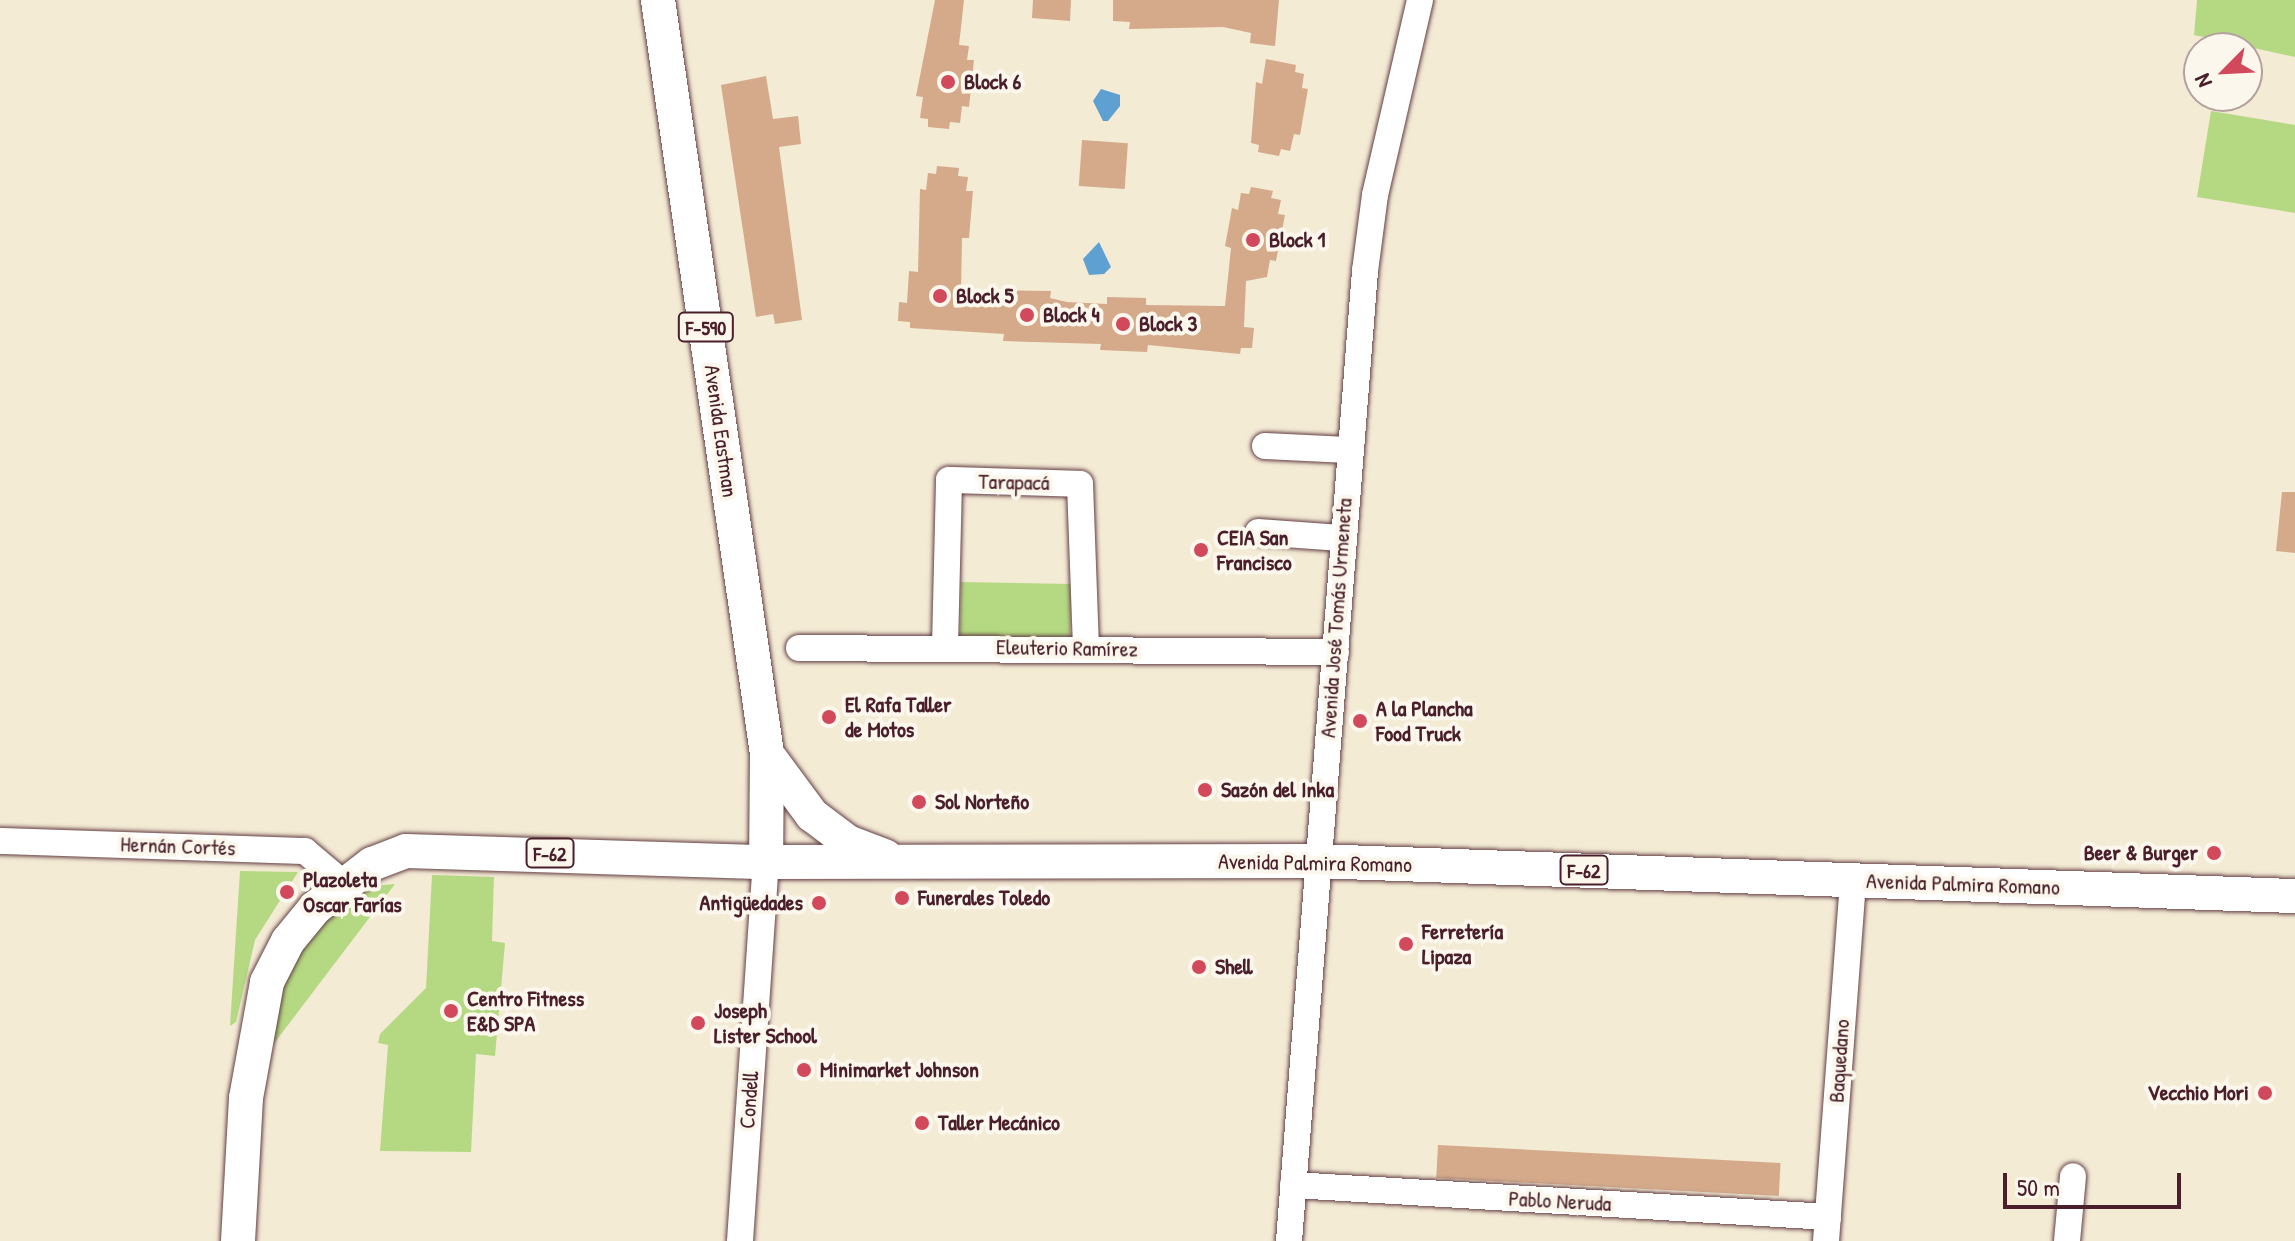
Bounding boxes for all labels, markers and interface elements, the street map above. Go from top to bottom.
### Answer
north arrow [2183,32,2263,112]
place label: Block 6 [964,69,1021,95]
text: N [2187,69,2219,92]
marker: Block 6 [939,73,957,91]
place label: Block 1 [1269,227,1326,253]
marker: Block 1 [1244,231,1262,249]
place label: Block 5 [956,283,1014,309]
marker: Block 5 [931,287,949,305]
place label: Block 4 [1043,302,1100,328]
marker: Block 4 [1018,306,1036,324]
road number: F-590 [676,311,736,343]
place label: Block 3 [1139,311,1197,337]
marker: Block 3 [1114,315,1132,333]
street label: Avenida Eastman [699,363,743,499]
street label: Tarapacá [978,468,1050,496]
street label: Avenida José Tomás Urmeneta [1314,497,1358,739]
place label: CEIA San Francisco [1217,524,1292,576]
marker: CEIA San Francisco [1192,541,1210,559]
street label: Eleuterio Ramírez [996,634,1138,662]
place label: El Rafa Taller de Motos [845,691,951,742]
place label: A la Plancha Food Truck [1376,695,1473,746]
marker: El Rafa Taller de Motos [820,708,838,726]
marker: A la Plancha Food Truck [1351,712,1369,730]
place label: Sazón del Inka [1221,777,1334,803]
marker: Sazón del Inka [1196,781,1214,799]
place label: Sol Norteño [935,789,1029,815]
marker: Sol Norteño [910,793,928,811]
street label: Hernán Cortés [120,831,236,861]
road number: F-62 [524,837,576,869]
place label: Beer & Burger [2084,840,2198,866]
marker: Beer & Burger [2205,844,2223,862]
street label: Avenida Palmira Romano [1218,848,1412,878]
road number: F-62 [1558,854,1610,886]
place label: Plazoleta Oscar Farías [303,866,402,918]
street label: Avenida Palmira Romano [1866,867,2060,901]
marker: Plazoleta Oscar Farías [278,883,296,901]
place label: Funerales Toledo [918,885,1050,911]
marker: Funerales Toledo [893,889,911,907]
place label: Antigüedades [699,890,803,916]
marker: Antigüedades [810,894,828,912]
place label: Ferretería Lipaza [1422,918,1503,970]
marker: Ferretería Lipaza [1397,935,1415,953]
place label: Shell [1215,954,1253,980]
marker: Shell [1190,958,1208,976]
place label: Centro Fitness E&D SPA [467,985,584,1036]
place label: Joseph Lister School [714,997,817,1048]
marker: Centro Fitness E&D SPA [442,1002,460,1020]
marker: Joseph Lister School [689,1014,707,1032]
street label: Baquedano [1823,1018,1855,1104]
place label: Minimarket Johnson [820,1057,979,1083]
marker: Minimarket Johnson [795,1061,813,1079]
street label: Condell [734,1070,764,1130]
place label: Vecchio Mori [2147,1080,2249,1106]
marker: Vecchio Mori [2256,1084,2274,1102]
place label: Taller Mecánico [938,1110,1060,1136]
marker: Taller Mecánico [913,1114,931,1132]
scale bar [2007,1157,2185,1207]
text: 50 m [2017,1171,2060,1203]
street label: Pablo Neruda [1508,1185,1612,1217]

